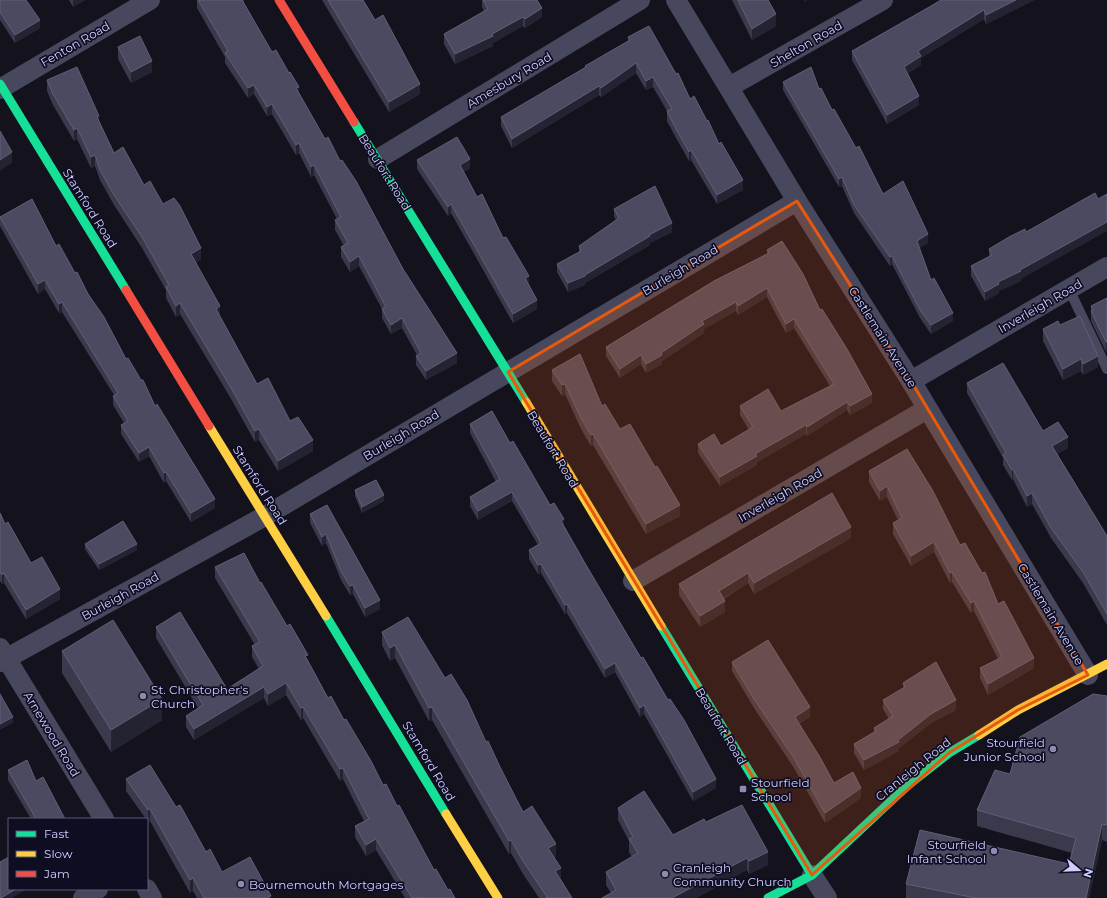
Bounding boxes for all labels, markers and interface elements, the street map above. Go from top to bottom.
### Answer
street label: Shelton Road [767,17,845,71]
street label: Fenton Road [38,18,112,70]
street label: Amesbury Road [464,49,554,111]
street label: Beaufort Road [356,131,414,213]
street label: Stamford Road [60,166,120,250]
street label: Burleigh Road [639,241,721,299]
street label: Inverleigh Road [995,276,1085,336]
street label: Castlemain Avenue [846,284,920,390]
street label: Burleigh Road [360,406,442,464]
street label: Beaufort Road [524,408,582,490]
street label: Stamford Road [230,443,290,527]
street label: Inverleigh Road [735,465,825,525]
street label: Castlemain Avenue [1015,560,1087,668]
street label: Burleigh Road [79,568,161,624]
place label: St. Christopher's Church [151,682,248,711]
street label: Beaufort Road [692,685,750,767]
street label: Arnewood Road [21,689,83,779]
marker: St. Christopher's Church [138,691,148,701]
street label: Stamford Road [399,718,459,804]
street label: Cranleigh Road [872,734,954,804]
place label: Stourfield Junior School [963,735,1045,764]
marker: Stourfield Junior School [1048,744,1058,754]
place label: Stourfield School [751,775,810,804]
marker: Stourfield School [738,784,748,794]
legend [8,818,148,890]
text: Fast [44,826,69,841]
place label: Stourfield Infant School [907,837,986,866]
text: Slow [44,846,73,861]
marker: Stourfield Infant School [989,846,999,856]
north arrow [1059,850,1099,890]
place label: Cranleigh Community Church [673,860,792,889]
text: Jam [43,866,70,881]
text: N [1080,867,1097,880]
marker: Cranleigh Community Church [660,869,670,879]
place label: Bournemouth Mortgages [249,877,404,892]
marker: Bournemouth Mortgages [236,879,246,889]

